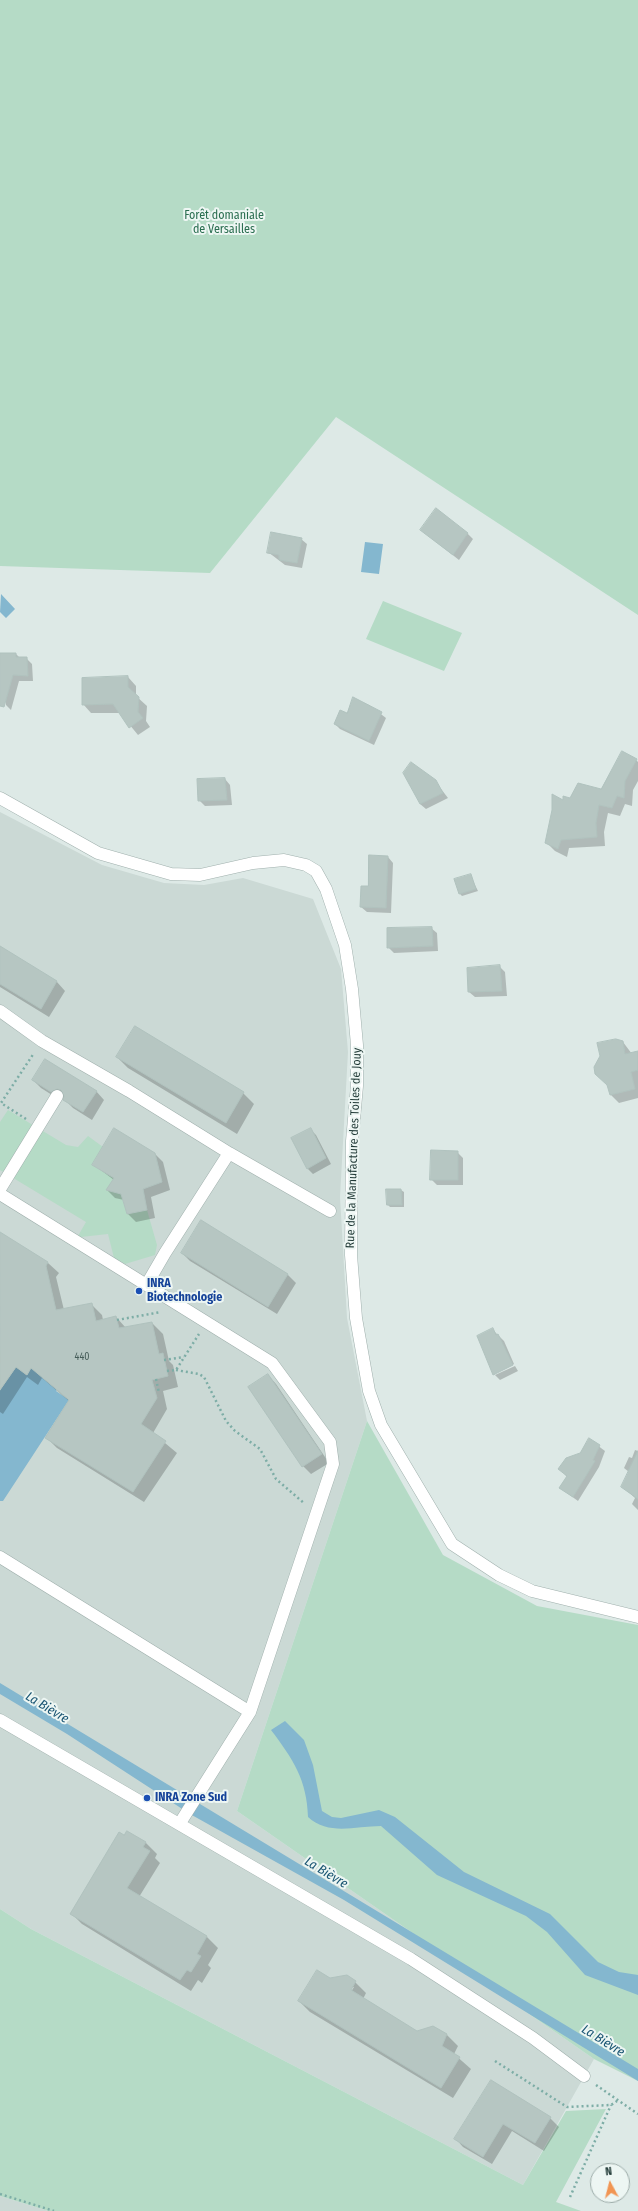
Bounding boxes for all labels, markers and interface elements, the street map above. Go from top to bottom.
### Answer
park label: Forêt domaniale de Versailles [184,209,264,237]
street label: Rue de la Manufacture des Toiles de Jouy [343,1047,365,1249]
place label: INRA Biotechnologie [147,1277,222,1305]
marker: INRA Biotechnologie [134,1286,144,1296]
house number: 440 [75,1351,89,1363]
water label: La Bièvre [23,1689,71,1727]
place label: INRA Zone Sud [155,1791,227,1805]
marker: INRA Zone Sud [142,1793,152,1803]
water label: La Bièvre [302,1854,350,1892]
water label: La Bièvre [579,2022,627,2060]
north arrow [590,2163,630,2203]
text: N [605,2165,613,2178]

